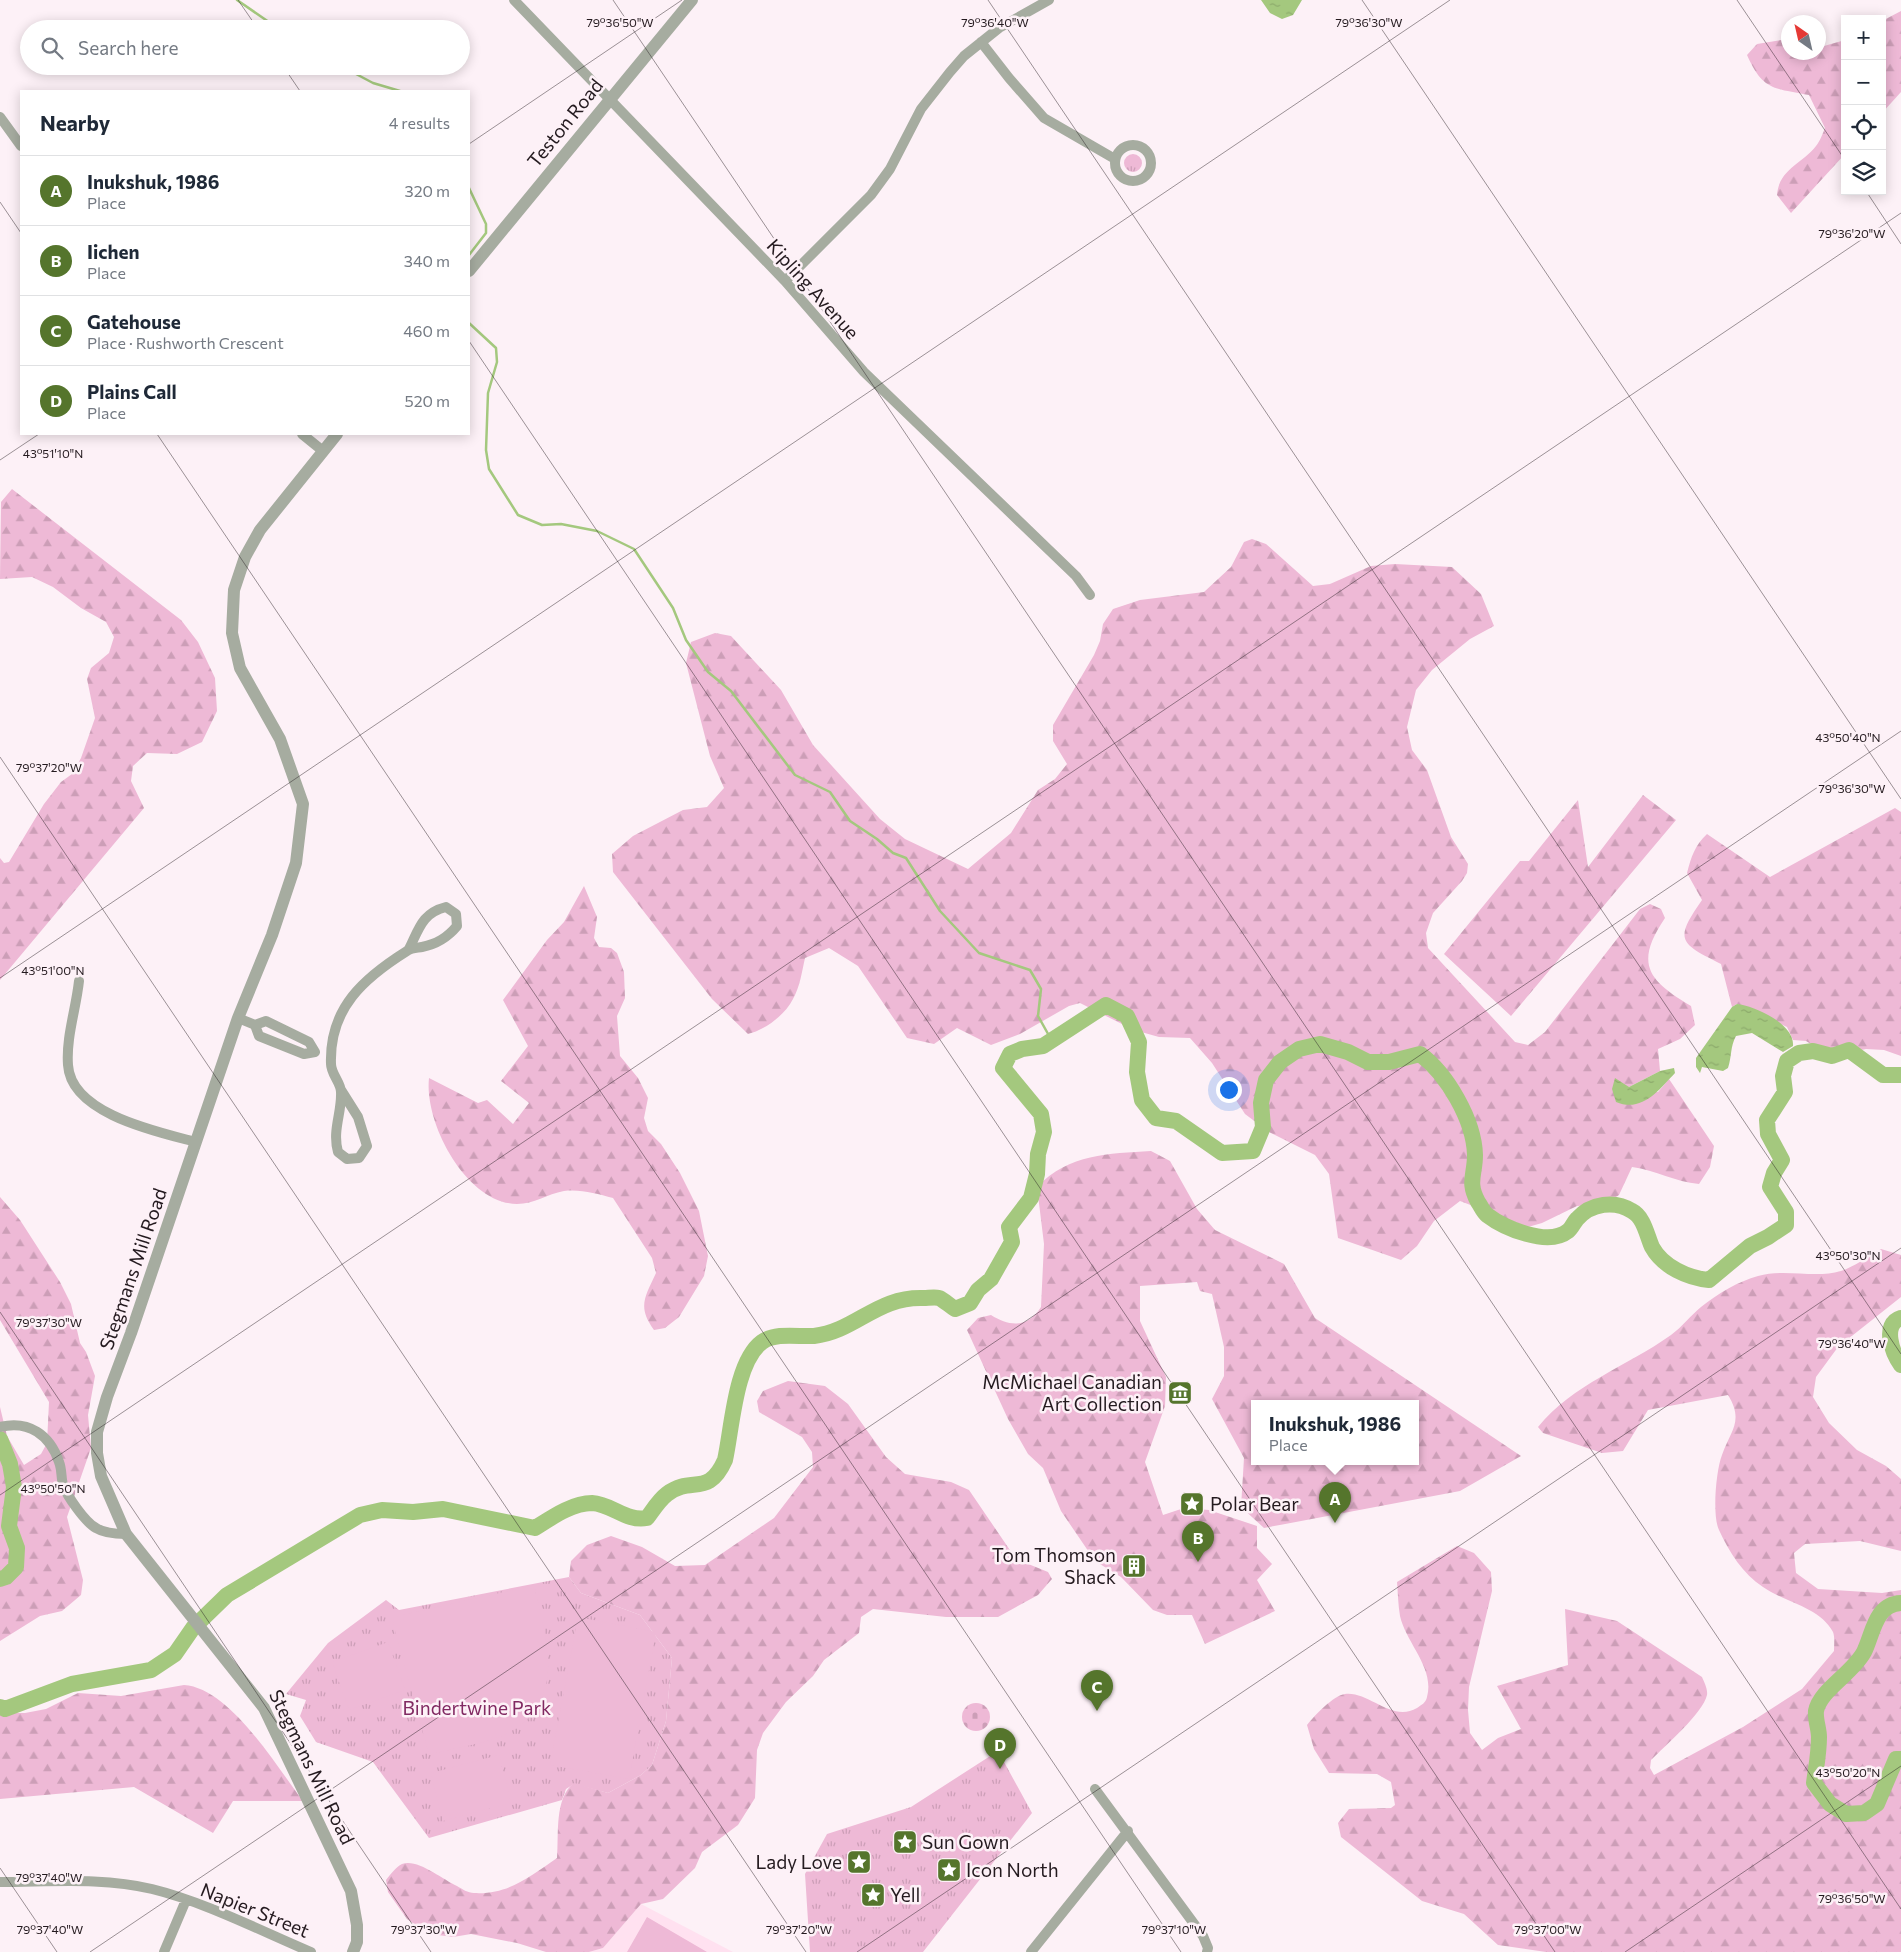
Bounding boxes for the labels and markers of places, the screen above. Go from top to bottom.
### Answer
place label: McMichael Canadian Art Collection [982,1370,1162,1415]
museum icon: McMichael Canadian Art Collection [1167,1380,1193,1406]
pin: A [1319,1482,1351,1523]
place icon: Polar Bear [1179,1491,1205,1517]
place label: Polar Bear [1210,1492,1299,1515]
pin: B [1182,1521,1214,1562]
place label: Tom Thomson Shack [992,1543,1116,1588]
building icon: Tom Thomson Shack [1121,1553,1147,1579]
pin: C [1081,1670,1113,1711]
pin: D [984,1728,1016,1769]
place icon: Sun Gown [892,1829,918,1855]
place label: Sun Gown [922,1830,1009,1853]
place icon: Lady Love [846,1849,872,1875]
place label: Lady Love [755,1850,842,1873]
place icon: Icon North [936,1857,962,1883]
place label: Icon North [966,1858,1059,1881]
place icon: Yell [860,1882,886,1908]
place label: Yell [890,1883,920,1906]

